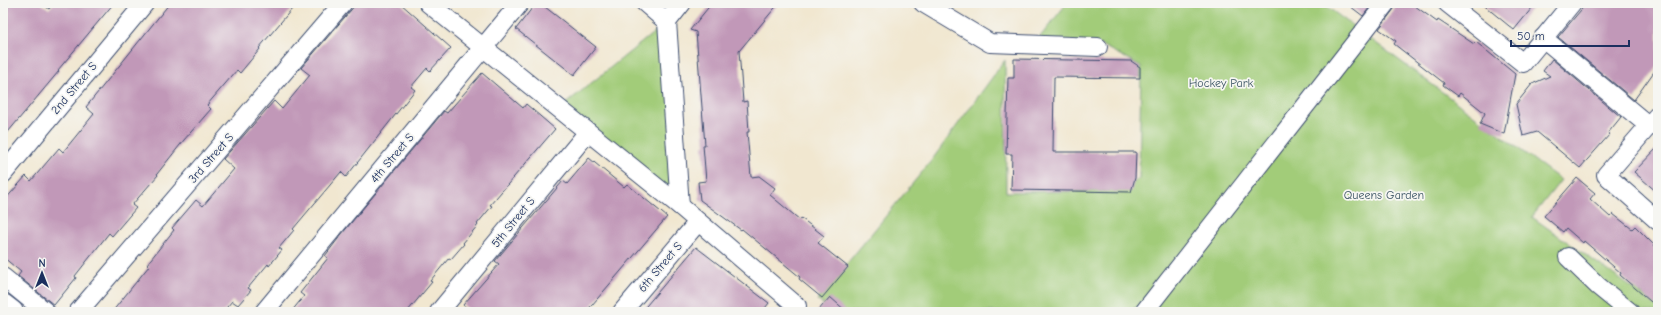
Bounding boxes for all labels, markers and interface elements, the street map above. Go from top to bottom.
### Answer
scale bar [1511,22,1629,48]
text: 50 m [1517,29,1545,43]
street label: 2nd Street S [48,59,100,117]
park label: Hockey Park [1189,76,1254,90]
street label: 3rd Street S [186,130,237,186]
street label: 4th Street S [367,130,417,186]
park label: Queens Garden [1344,188,1424,202]
street label: 5th Street S [488,194,538,250]
street label: 6th Street S [635,239,685,295]
north arrow [22,253,62,293]
text: N [38,257,46,270]

